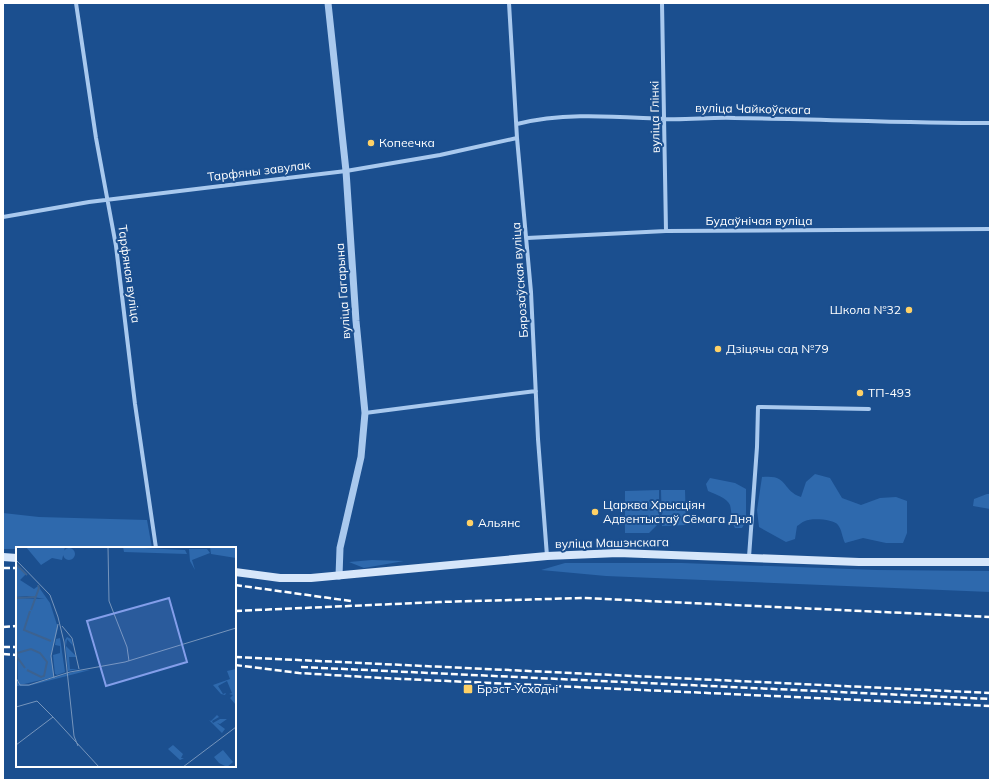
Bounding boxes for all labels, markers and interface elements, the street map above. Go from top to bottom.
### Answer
street label: вуліца Глінкі [646,81,663,153]
street label: вуліца Чайкоўскага [695,100,811,117]
place label: Копеечка [379,135,435,150]
marker: Копеечка [366,138,376,148]
street label: Тарфяны завулак [207,157,312,184]
street label: Будаўнічая вуліца [705,213,813,228]
street label: Бярозаўская вуліца [508,222,531,338]
street label: Тарфяная вуліца [115,224,144,324]
street label: вуліца Гагарына [332,242,353,340]
place label: Школа №32 [830,302,901,317]
marker: Школа №32 [904,305,914,315]
place label: Дзіцячы сад №79 [726,341,829,356]
marker: Дзіцячы сад №79 [713,344,723,354]
place label: ТП-493 [868,385,911,400]
marker: ТП-493 [855,388,865,398]
place label: Царква Хрысціян Адвентыстаў Сёмага Дня [603,497,752,526]
marker: Царква Хрысціян Адвентыстаў Сёмага Дня [590,507,600,517]
place label: Альянс [478,515,520,530]
marker: Альянс [465,518,475,528]
street label: вуліца Машэнскага [555,534,669,551]
inset map [16,547,236,767]
place label: Брэст-Усходні [477,681,558,696]
marker: Брэст-Усходні [462,683,474,695]

